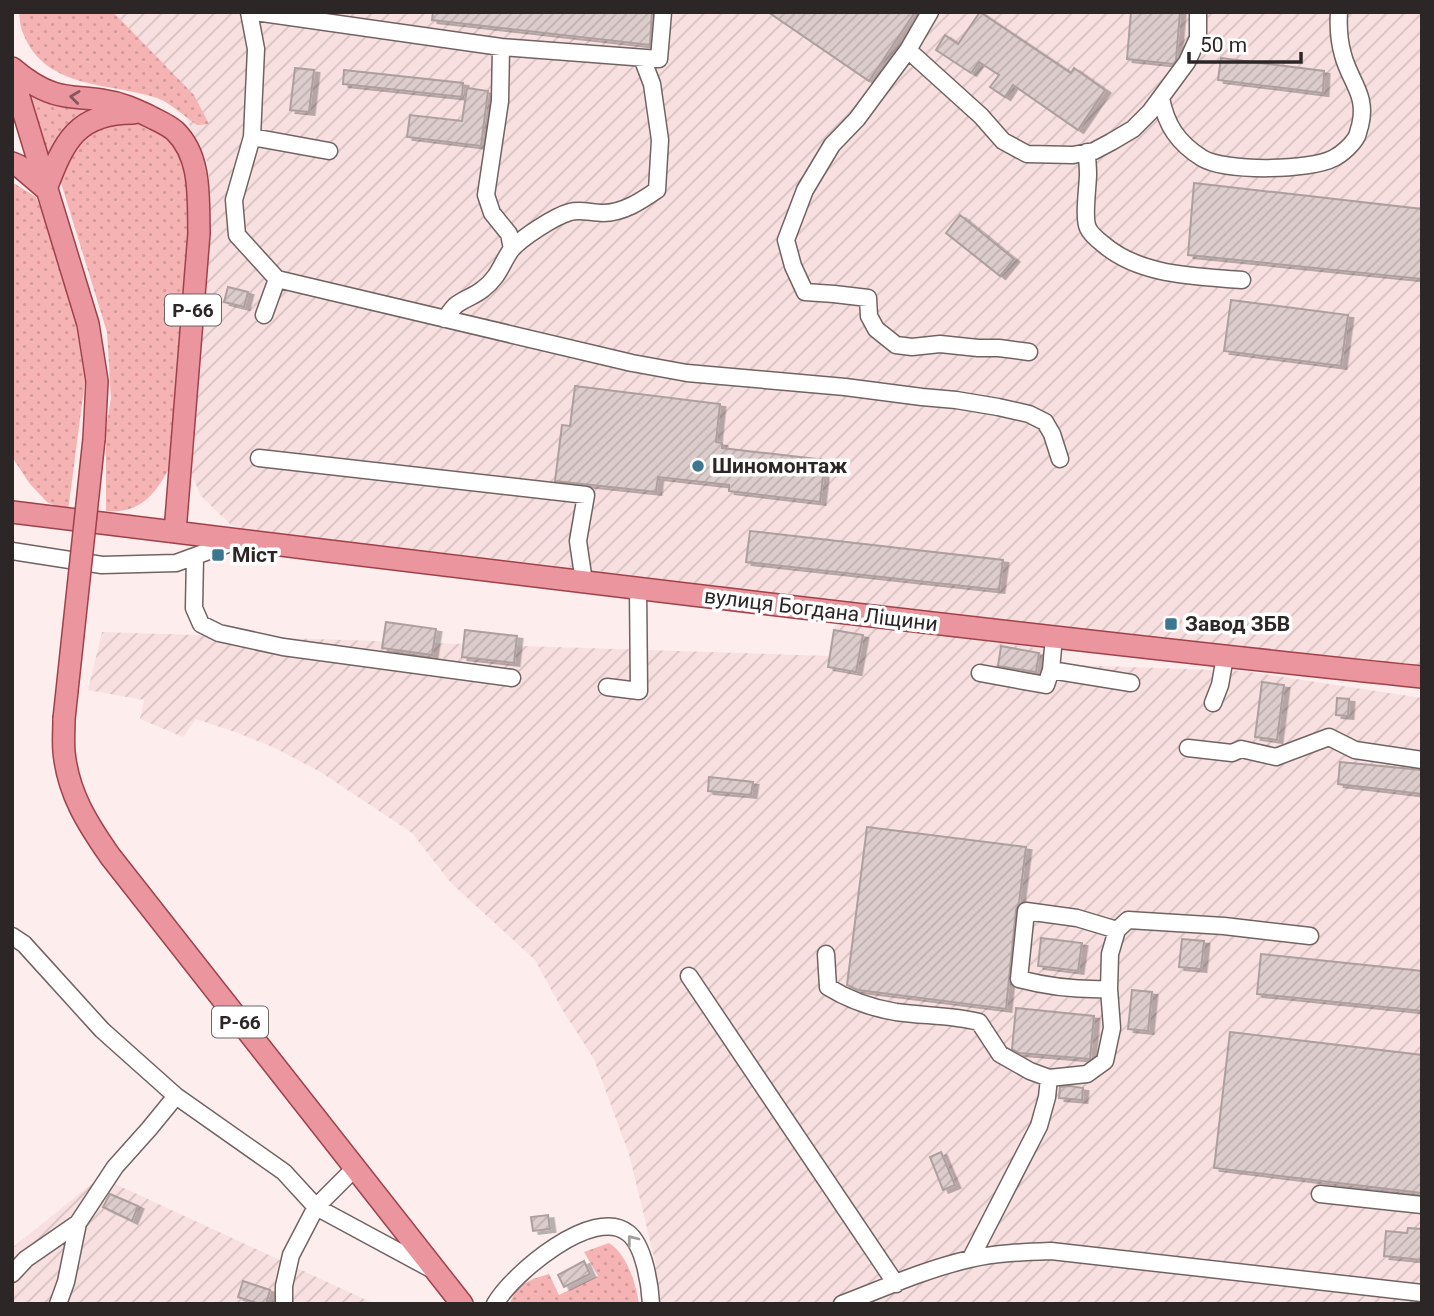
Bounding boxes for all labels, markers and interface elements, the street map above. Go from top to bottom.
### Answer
scale bar [1189,21,1301,65]
text: 50 m [1200,33,1247,57]
one-way arrow [69,89,81,104]
road number: Р-66 [165,294,221,326]
place label: Шиномонтаж [712,454,847,478]
marker: Шиномонтаж [690,458,706,474]
place label: Міст [232,543,278,567]
marker: Міст [210,547,226,563]
street label: вулиця Богдана Ліщини [703,584,939,636]
place label: Завод ЗБВ [1185,612,1290,636]
marker: Завод ЗБВ [1163,616,1179,632]
road number: Р-66 [212,1006,268,1038]
one-way arrow [628,1235,640,1248]

